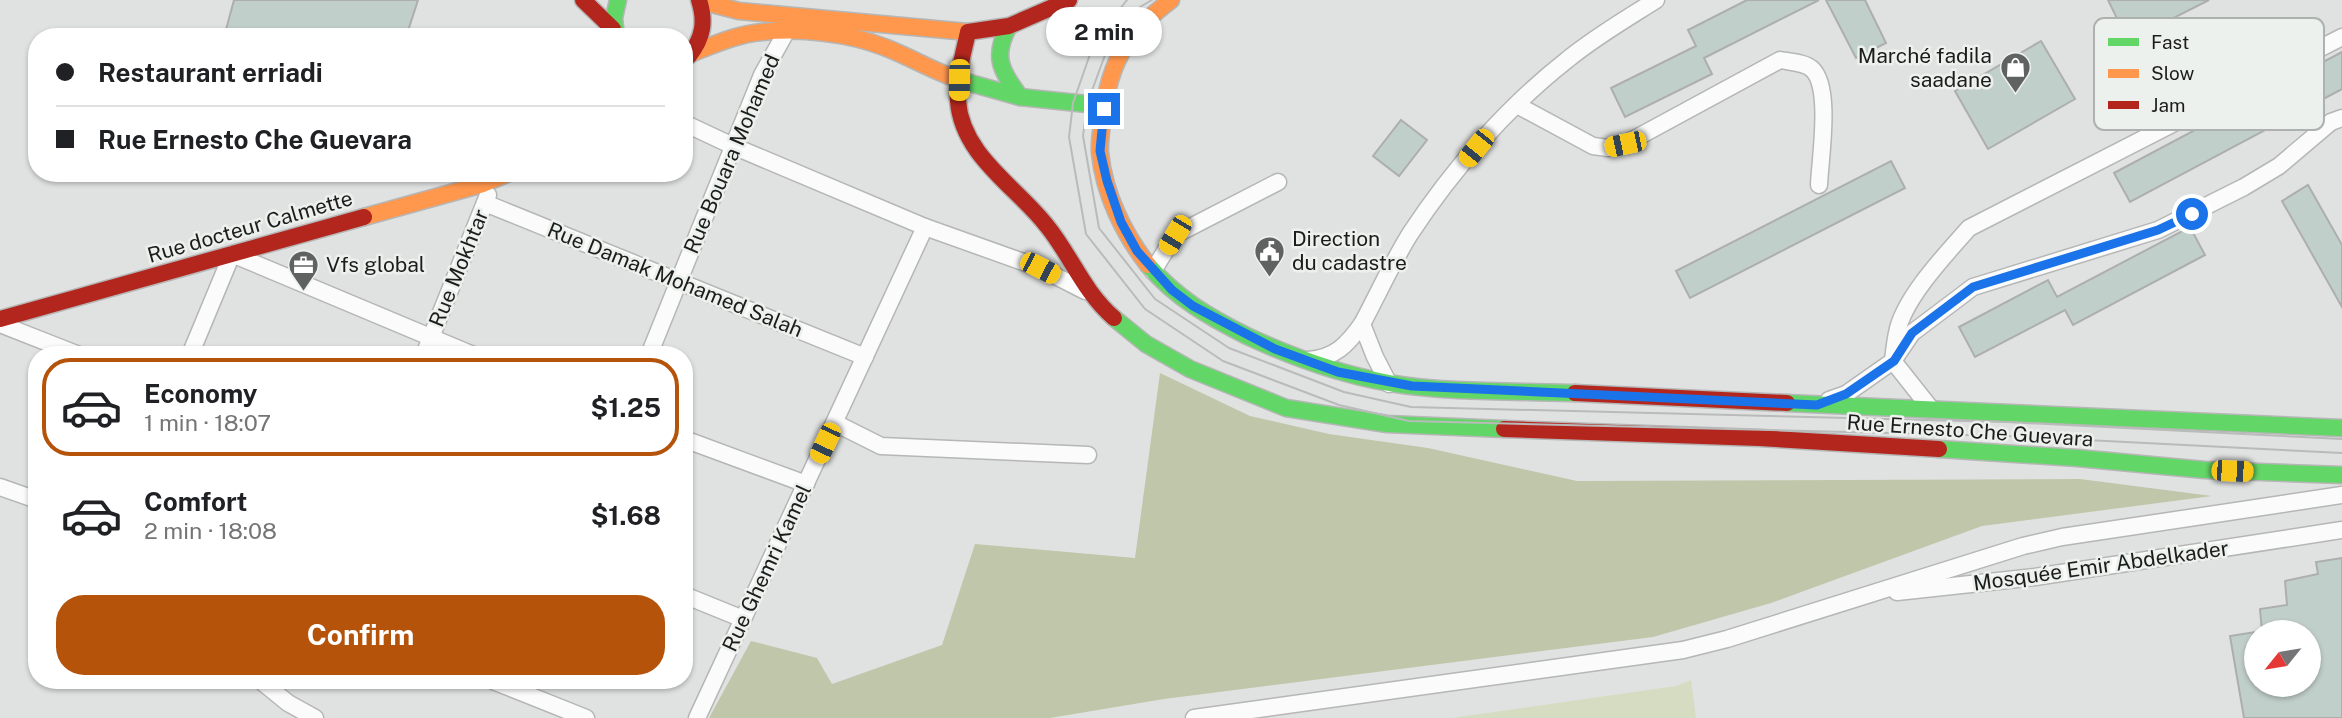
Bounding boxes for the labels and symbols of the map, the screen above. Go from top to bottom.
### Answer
callout: 2 min [1046,7,1162,56]
legend [2094,18,2324,130]
text: Fast [2151,31,2189,53]
place label: Marché fadila saadane [1858,43,1992,92]
street label: Rue Bouara Mohamed [678,50,785,257]
shop icon: Marché fadila saadane [1998,51,2032,95]
car [949,59,970,101]
text: Slow [2151,62,2195,84]
route end [1088,93,1120,125]
text: Jam [2151,94,2185,116]
car [1455,125,1498,171]
car [1603,129,1648,159]
street label: Rue docteur Calmette [144,185,355,268]
route start [2176,198,2208,230]
street label: Rue Mokhtar [424,205,493,330]
car [1156,212,1195,258]
street label: Rue Damak Mohamed Salah [544,217,807,342]
place label: Direction du cadastre [1292,226,1407,275]
public building icon: Direction du cadastre [1252,234,1286,278]
office icon: Vfs global [286,248,320,292]
car [1017,249,1064,287]
place label: Vfs global [326,252,425,277]
street label: Rue Ernesto Che Guevara [1846,409,2094,452]
car [807,420,844,466]
car [2211,460,2254,482]
street label: Rue Ghemri Kamel [717,480,816,655]
street label: Mosquée Emir Abdelkader [1972,535,2230,596]
north arrow [2244,620,2320,696]

